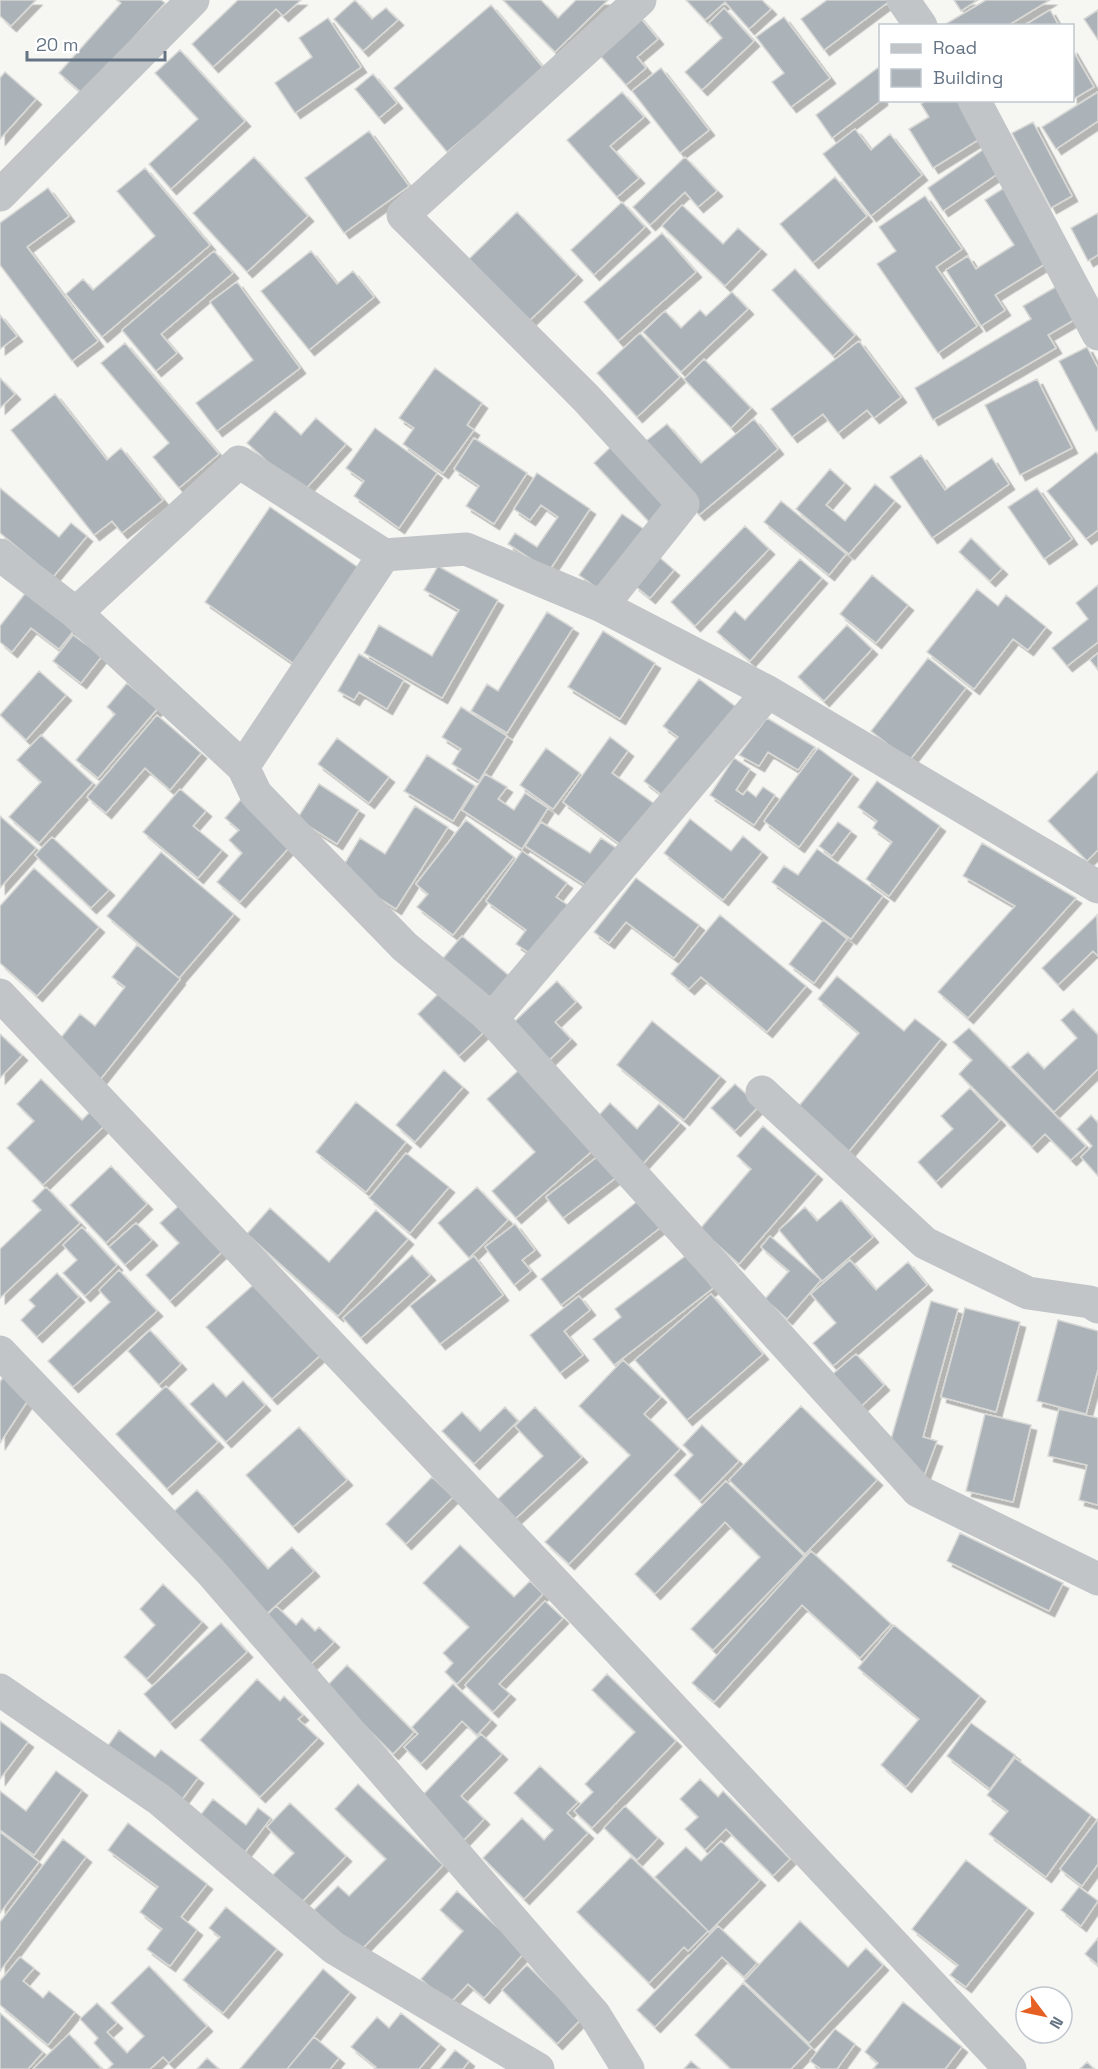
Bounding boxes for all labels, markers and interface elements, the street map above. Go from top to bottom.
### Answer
scale bar [27,24,165,62]
legend [879,24,1074,102]
text: 20 m [36,33,79,56]
text: Road [933,36,977,59]
text: Building [933,66,1003,89]
north arrow [1014,1985,1074,2045]
text: N [1045,2013,1068,2033]

